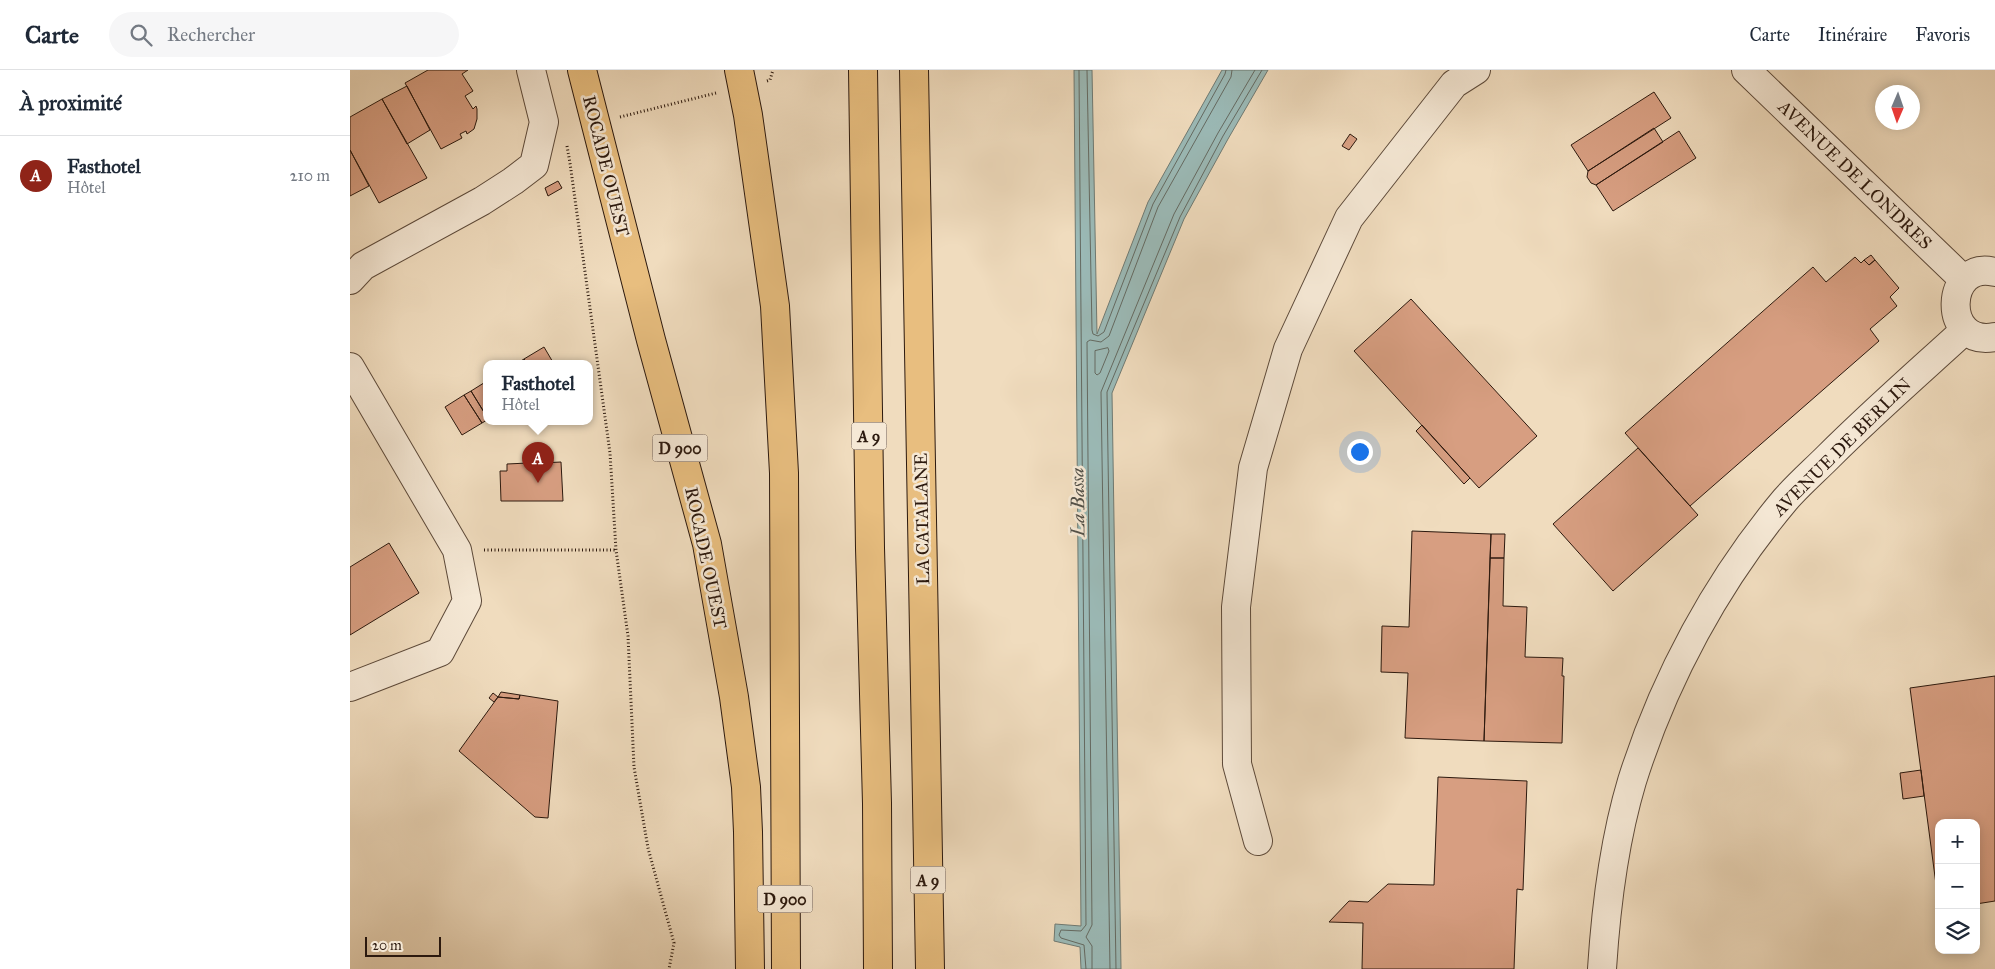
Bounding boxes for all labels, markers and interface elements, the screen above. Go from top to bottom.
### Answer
search box [109,12,459,57]
text: Carte [25,20,79,50]
icon: search [127,21,155,49]
text: Rechercher [167,23,255,46]
text: Carte [1750,24,1790,46]
text: Itinéraire [1818,24,1887,46]
text: Favoris [1915,24,1970,46]
north arrow [1875,85,1920,130]
text: À proximité [20,90,122,116]
street label: ROCADE OUEST [578,93,634,239]
street label: AVENUE DE LONDRES [1773,95,1936,254]
text: Fasthotel [67,155,141,178]
text: A [31,166,41,185]
text: 210 m [290,166,330,185]
text: Hôtel [67,178,105,197]
popup [483,360,593,425]
text: Fasthotel [501,372,575,395]
street label: AVENUE DE BERLIN [1767,373,1916,522]
text: Hôtel [501,395,540,414]
road number: A 9 [852,422,886,450]
road number: D 900 [652,434,708,462]
your location [1347,439,1373,465]
pin: A [522,442,554,483]
street label: LA CATALANE [910,453,934,585]
water label: La Bassa [1065,467,1090,538]
street label: ROCADE OUEST [680,485,732,631]
map controls [1935,819,1980,954]
button: + [1935,819,1980,864]
button: − [1935,864,1980,909]
road number: A 9 [910,866,946,894]
road number: D 900 [758,886,812,912]
button: layers [1935,909,1980,954]
scale bar [365,934,441,957]
text: 20 m [372,937,402,954]

